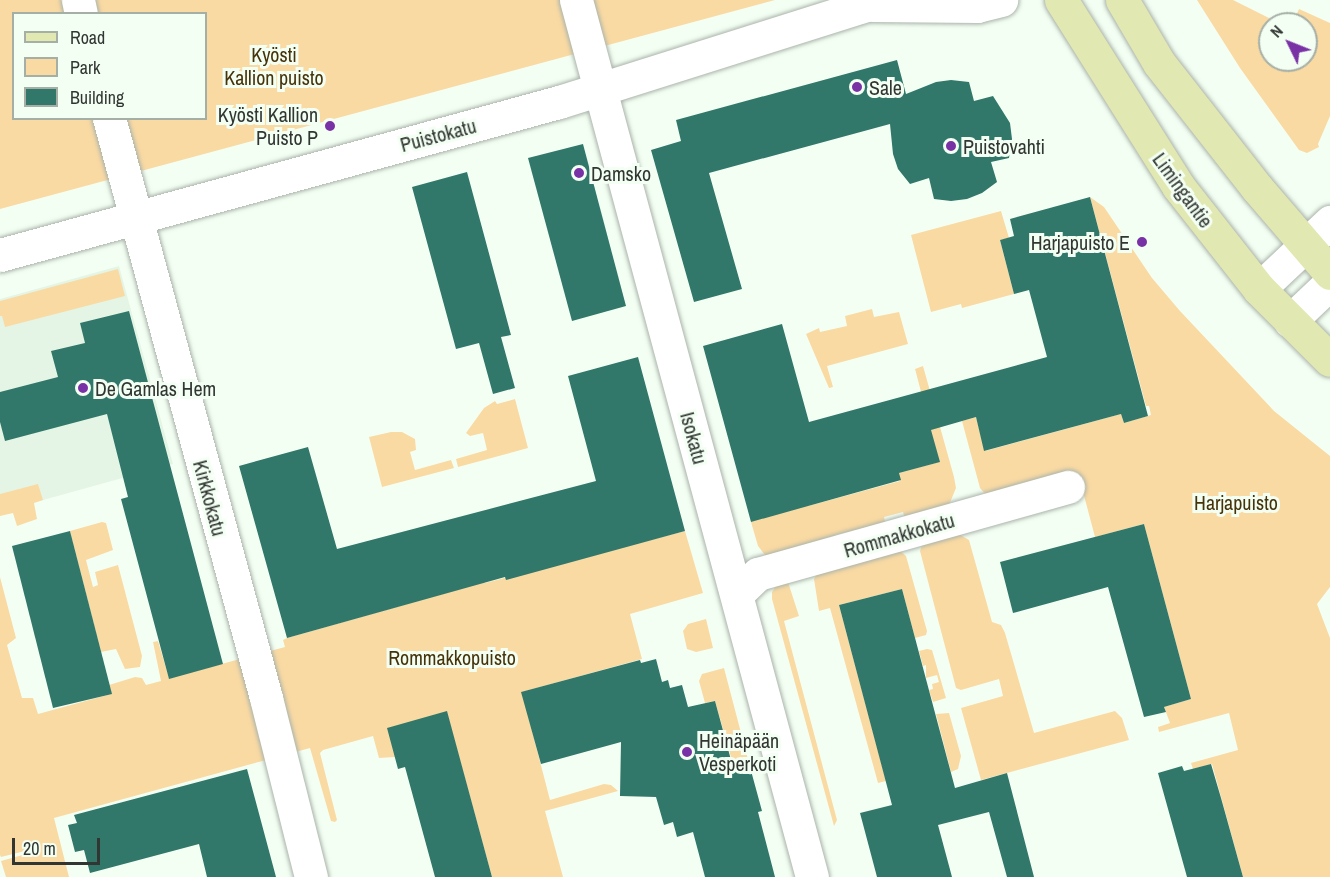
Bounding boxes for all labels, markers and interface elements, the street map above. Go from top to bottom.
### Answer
legend [12,12,207,120]
north arrow [1258,12,1318,72]
text: N [1265,20,1288,42]
text: Road [70,25,105,50]
park label: Kyösti Kallion puisto [224,43,324,90]
text: Park [70,55,100,80]
place label: Sale [869,75,902,99]
marker: Sale [850,80,864,94]
text: Building [70,85,124,110]
place label: Kyösti Kallion Puisto P [218,102,318,149]
street label: Puistokatu [397,113,479,157]
marker: Kyösti Kallion Puisto P [323,119,337,133]
place label: Puistovahti [963,134,1045,158]
marker: Puistovahti [944,139,958,153]
street label: Limingantie [1148,148,1218,232]
place label: Damsko [591,161,651,185]
marker: Damsko [572,166,586,180]
place label: Harjapuisto E [1031,230,1130,254]
marker: Harjapuisto E [1135,235,1149,249]
place label: De Gamlas Hem [95,376,216,400]
marker: De Gamlas Hem [76,381,90,395]
street label: Isokatu [676,409,712,467]
street label: Kirkkokatu [188,457,232,539]
park label: Harjapuisto [1194,490,1278,514]
street label: Rommakkokatu [841,508,957,562]
park label: Rommakkopuisto [388,645,516,669]
place label: Heinäpään Vesperkoti [699,728,779,775]
marker: Heinäpään Vesperkoti [680,745,694,759]
scale bar [15,826,104,864]
text: 20 m [23,836,56,861]

